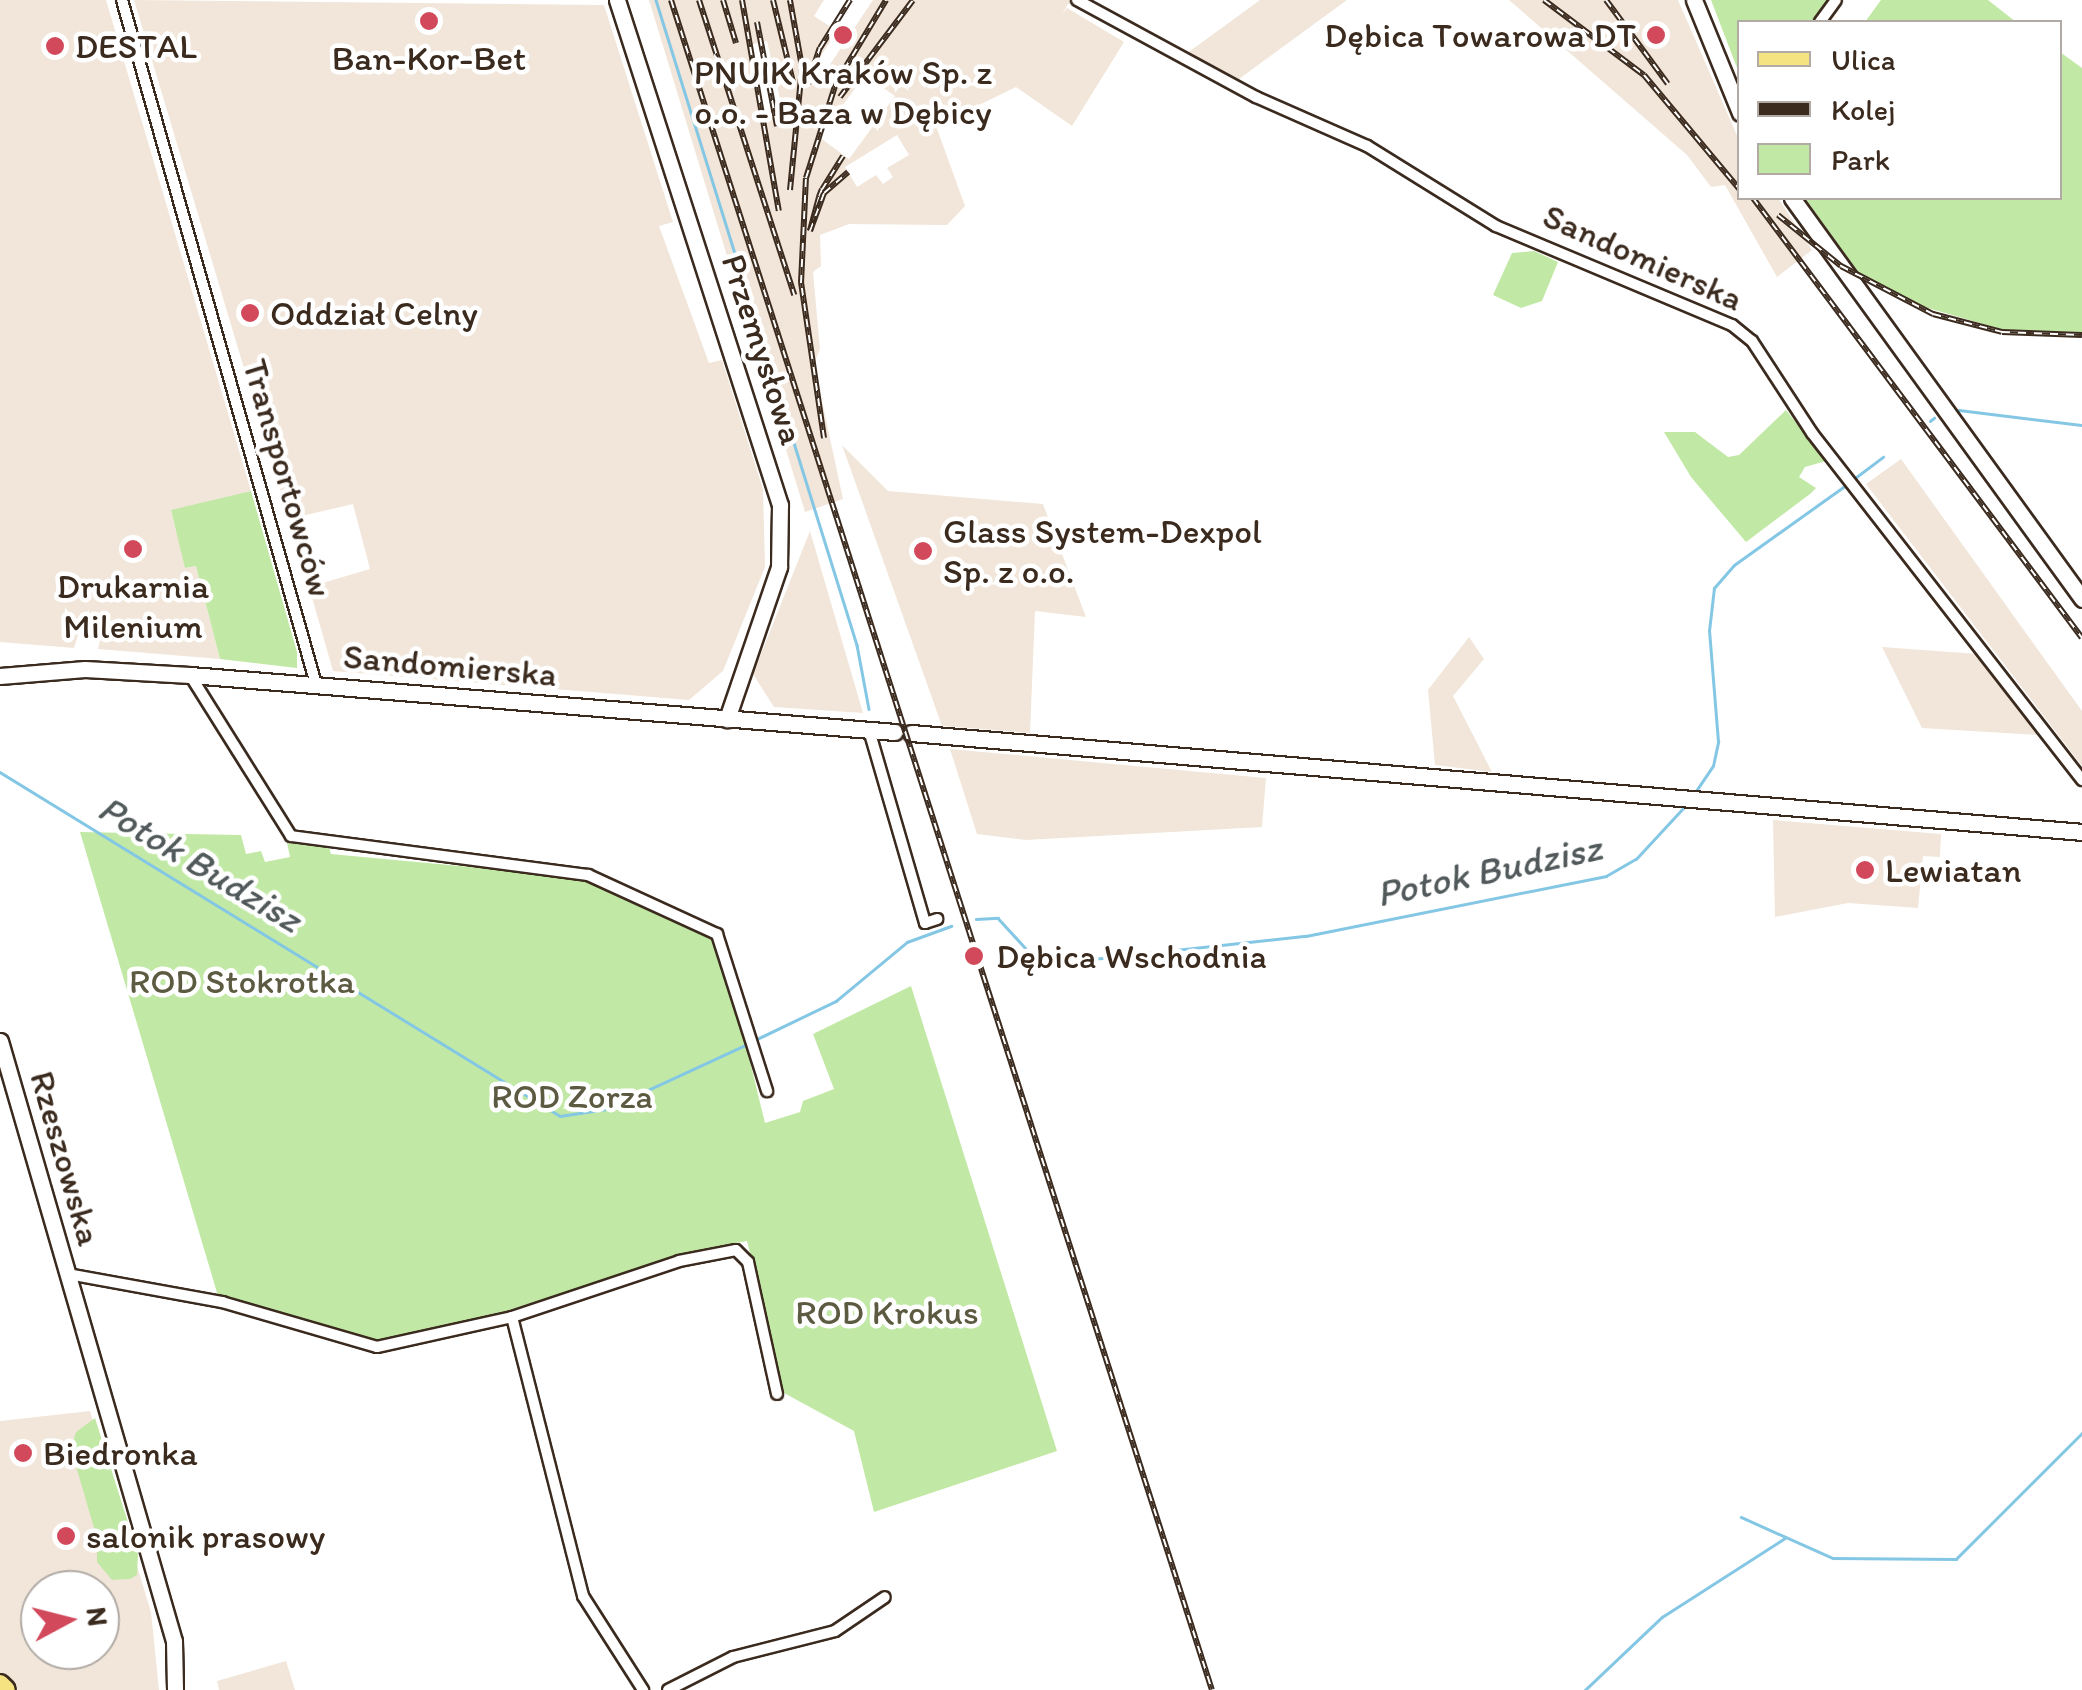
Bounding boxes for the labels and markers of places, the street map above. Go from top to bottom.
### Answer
marker: Ban-Kor-Bet [418,10,440,32]
place label: Dębica Towarowa DT [1329,14,1636,56]
marker: PNUIK Kraków Sp. z o.o. - Baza w Dębicy [832,24,854,46]
marker: Dębica Towarowa DT [1645,24,1667,46]
place label: DESTAL [75,25,197,67]
marker: DESTAL [44,35,66,57]
place label: Ban-Kor-Bet [332,37,526,79]
place label: PNUIK Kraków Sp. z o.o. - Baza w Dębicy [694,51,992,133]
place label: Oddział Celny [270,292,478,334]
marker: Oddział Celny [239,302,261,324]
place label: Glass System-Dexpol Sp. z o.o. [943,510,1262,592]
marker: Drukarnia Milenium [122,538,144,560]
marker: Glass System-Dexpol Sp. z o.o. [912,540,934,562]
place label: Drukarnia Milenium [57,565,209,647]
place label: Lewiatan [1885,849,2021,891]
marker: Lewiatan [1854,859,1876,881]
place label: Dębica Wschodnia [996,935,1266,977]
marker: Dębica Wschodnia [961,943,987,969]
place label: Biedronka [43,1432,198,1474]
marker: Biedronka [12,1442,34,1464]
place label: salonik prasowy [86,1515,326,1557]
marker: salonik prasowy [55,1525,77,1547]

